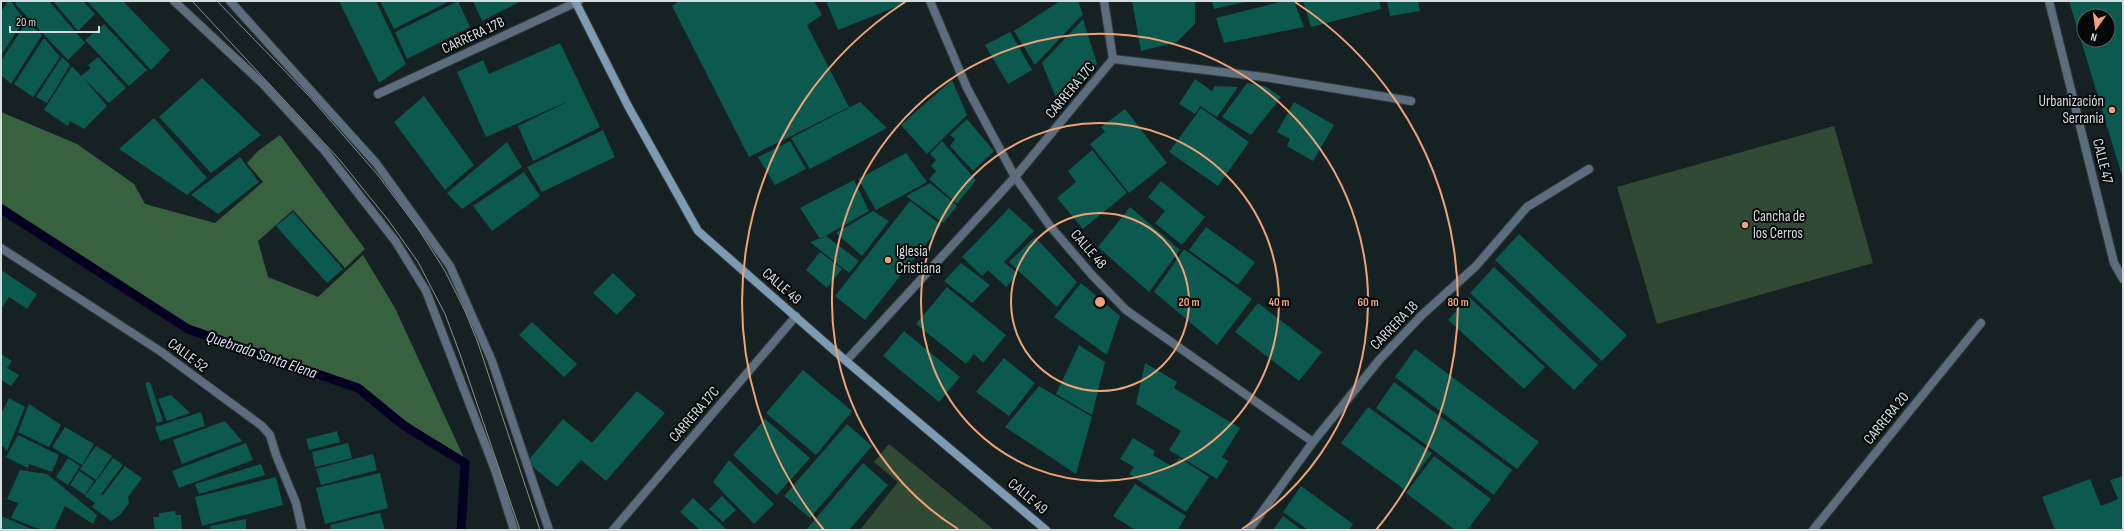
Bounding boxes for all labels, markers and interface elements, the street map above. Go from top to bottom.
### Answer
scale bar [10,8,99,34]
north arrow [2076,8,2116,48]
street label: CARRERA 17B [439,12,508,58]
text: 20 m [16,15,36,30]
text: N [2089,30,2098,44]
street label: CARRERA 17C [1041,58,1099,122]
place label: Urbanización Serrania [2038,92,2104,128]
marker: Urbanización Serrania [2107,105,2117,115]
street label: CALLE 47 [2088,137,2117,186]
place label: Cancha de los Cerros [1753,207,1805,243]
marker: Cancha de los Cerros [1740,220,1750,230]
street label: CALLE 48 [1066,226,1111,273]
place label: Iglesia Cristiana [896,242,941,278]
marker: Iglesia Cristiana [883,255,893,265]
street label: CALLE 49 [758,264,805,309]
centre of rings [1093,295,1107,309]
text: 20 m [1179,295,1199,310]
text: 40 m [1268,295,1290,310]
text: 60 m [1357,295,1379,310]
text: 80 m [1447,295,1469,310]
street label: CARRERA 18 [1366,297,1422,354]
water label: Quebrada Santa Elena [204,328,320,383]
street label: CALLE 52 [164,334,212,377]
street label: CARRERA 17C [665,383,724,446]
street label: CARRERA 20 [1859,388,1913,448]
street label: CALLE 49 [1004,474,1052,519]

